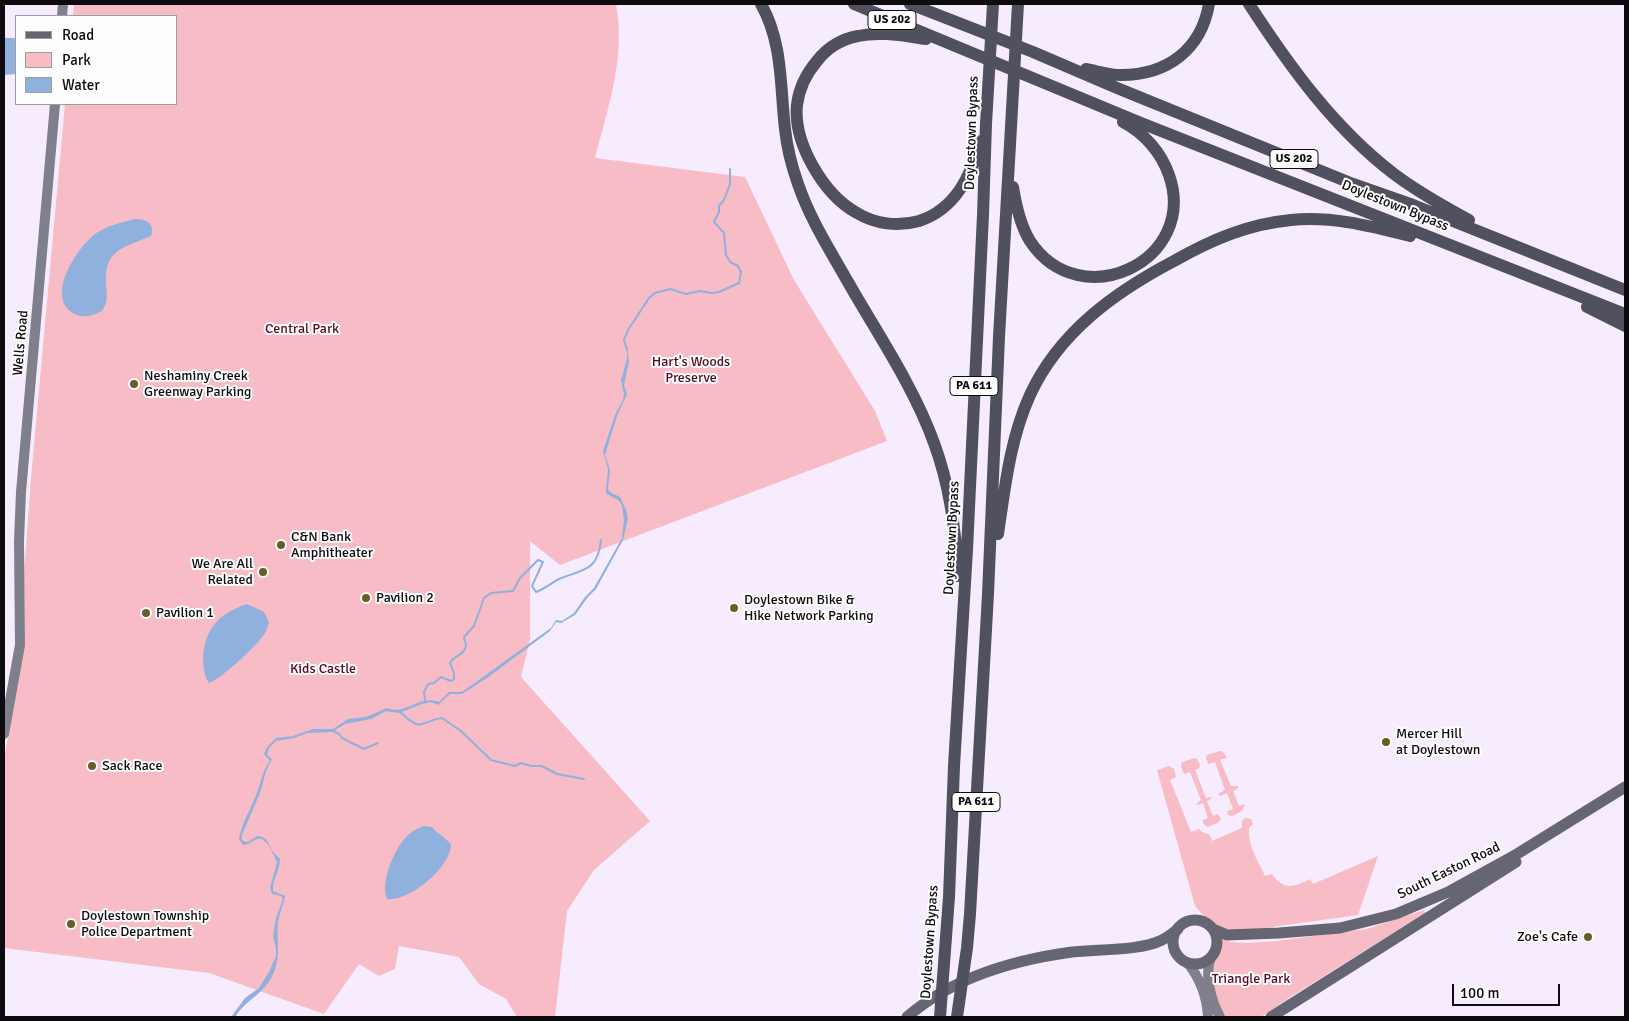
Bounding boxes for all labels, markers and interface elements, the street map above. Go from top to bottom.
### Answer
road number: US 202 [868,10,916,30]
legend [15,15,178,105]
text: Road [62,26,94,44]
text: Park [62,51,91,69]
text: Water [62,76,100,94]
street label: Doylestown Bypass [962,76,982,190]
road number: US 202 [1270,150,1318,168]
street label: Doylestown Bypass [1339,177,1451,235]
street label: Wells Road [10,310,32,376]
park label: Central Park [265,321,339,337]
park label: Hart's Woods Preserve [652,354,730,387]
place label: Neshaminy Creek Greenway Parking [144,368,251,401]
road number: PA 611 [950,376,998,396]
marker: Neshaminy Creek Greenway Parking [128,378,140,390]
street label: Doylestown Bypass [941,481,963,595]
place label: C&N Bank Amphitheater [291,529,373,562]
marker: C&N Bank Amphitheater [275,539,287,551]
place label: We Are All Related [192,556,253,588]
marker: We Are All Related [257,566,269,578]
place label: Pavilion 2 [376,590,434,606]
marker: Pavilion 2 [360,592,372,604]
place label: Doylestown Bike & Hike Network Parking [744,592,874,624]
marker: Doylestown Bike & Hike Network Parking [728,602,740,614]
place label: Pavilion 1 [156,605,214,621]
marker: Pavilion 1 [140,607,152,619]
park label: Kids Castle [290,661,356,677]
place label: Mercer Hill at Doylestown [1396,726,1480,759]
marker: Mercer Hill at Doylestown [1380,736,1392,748]
place label: Sack Race [102,758,162,774]
marker: Sack Race [86,760,98,772]
road number: PA 611 [952,792,1000,812]
street label: South Easton Road [1395,839,1503,903]
street label: Doylestown Bypass [918,884,942,1000]
place label: Doylestown Township Police Department [81,908,209,940]
marker: Doylestown Township Police Department [65,918,77,930]
place label: Zoe's Cafe [1517,929,1578,945]
marker: Zoe's Cafe [1582,931,1594,943]
park label: Triangle Park [1212,971,1290,987]
scale bar [1454,974,1562,1006]
text: 100 m [1460,984,1500,1002]

